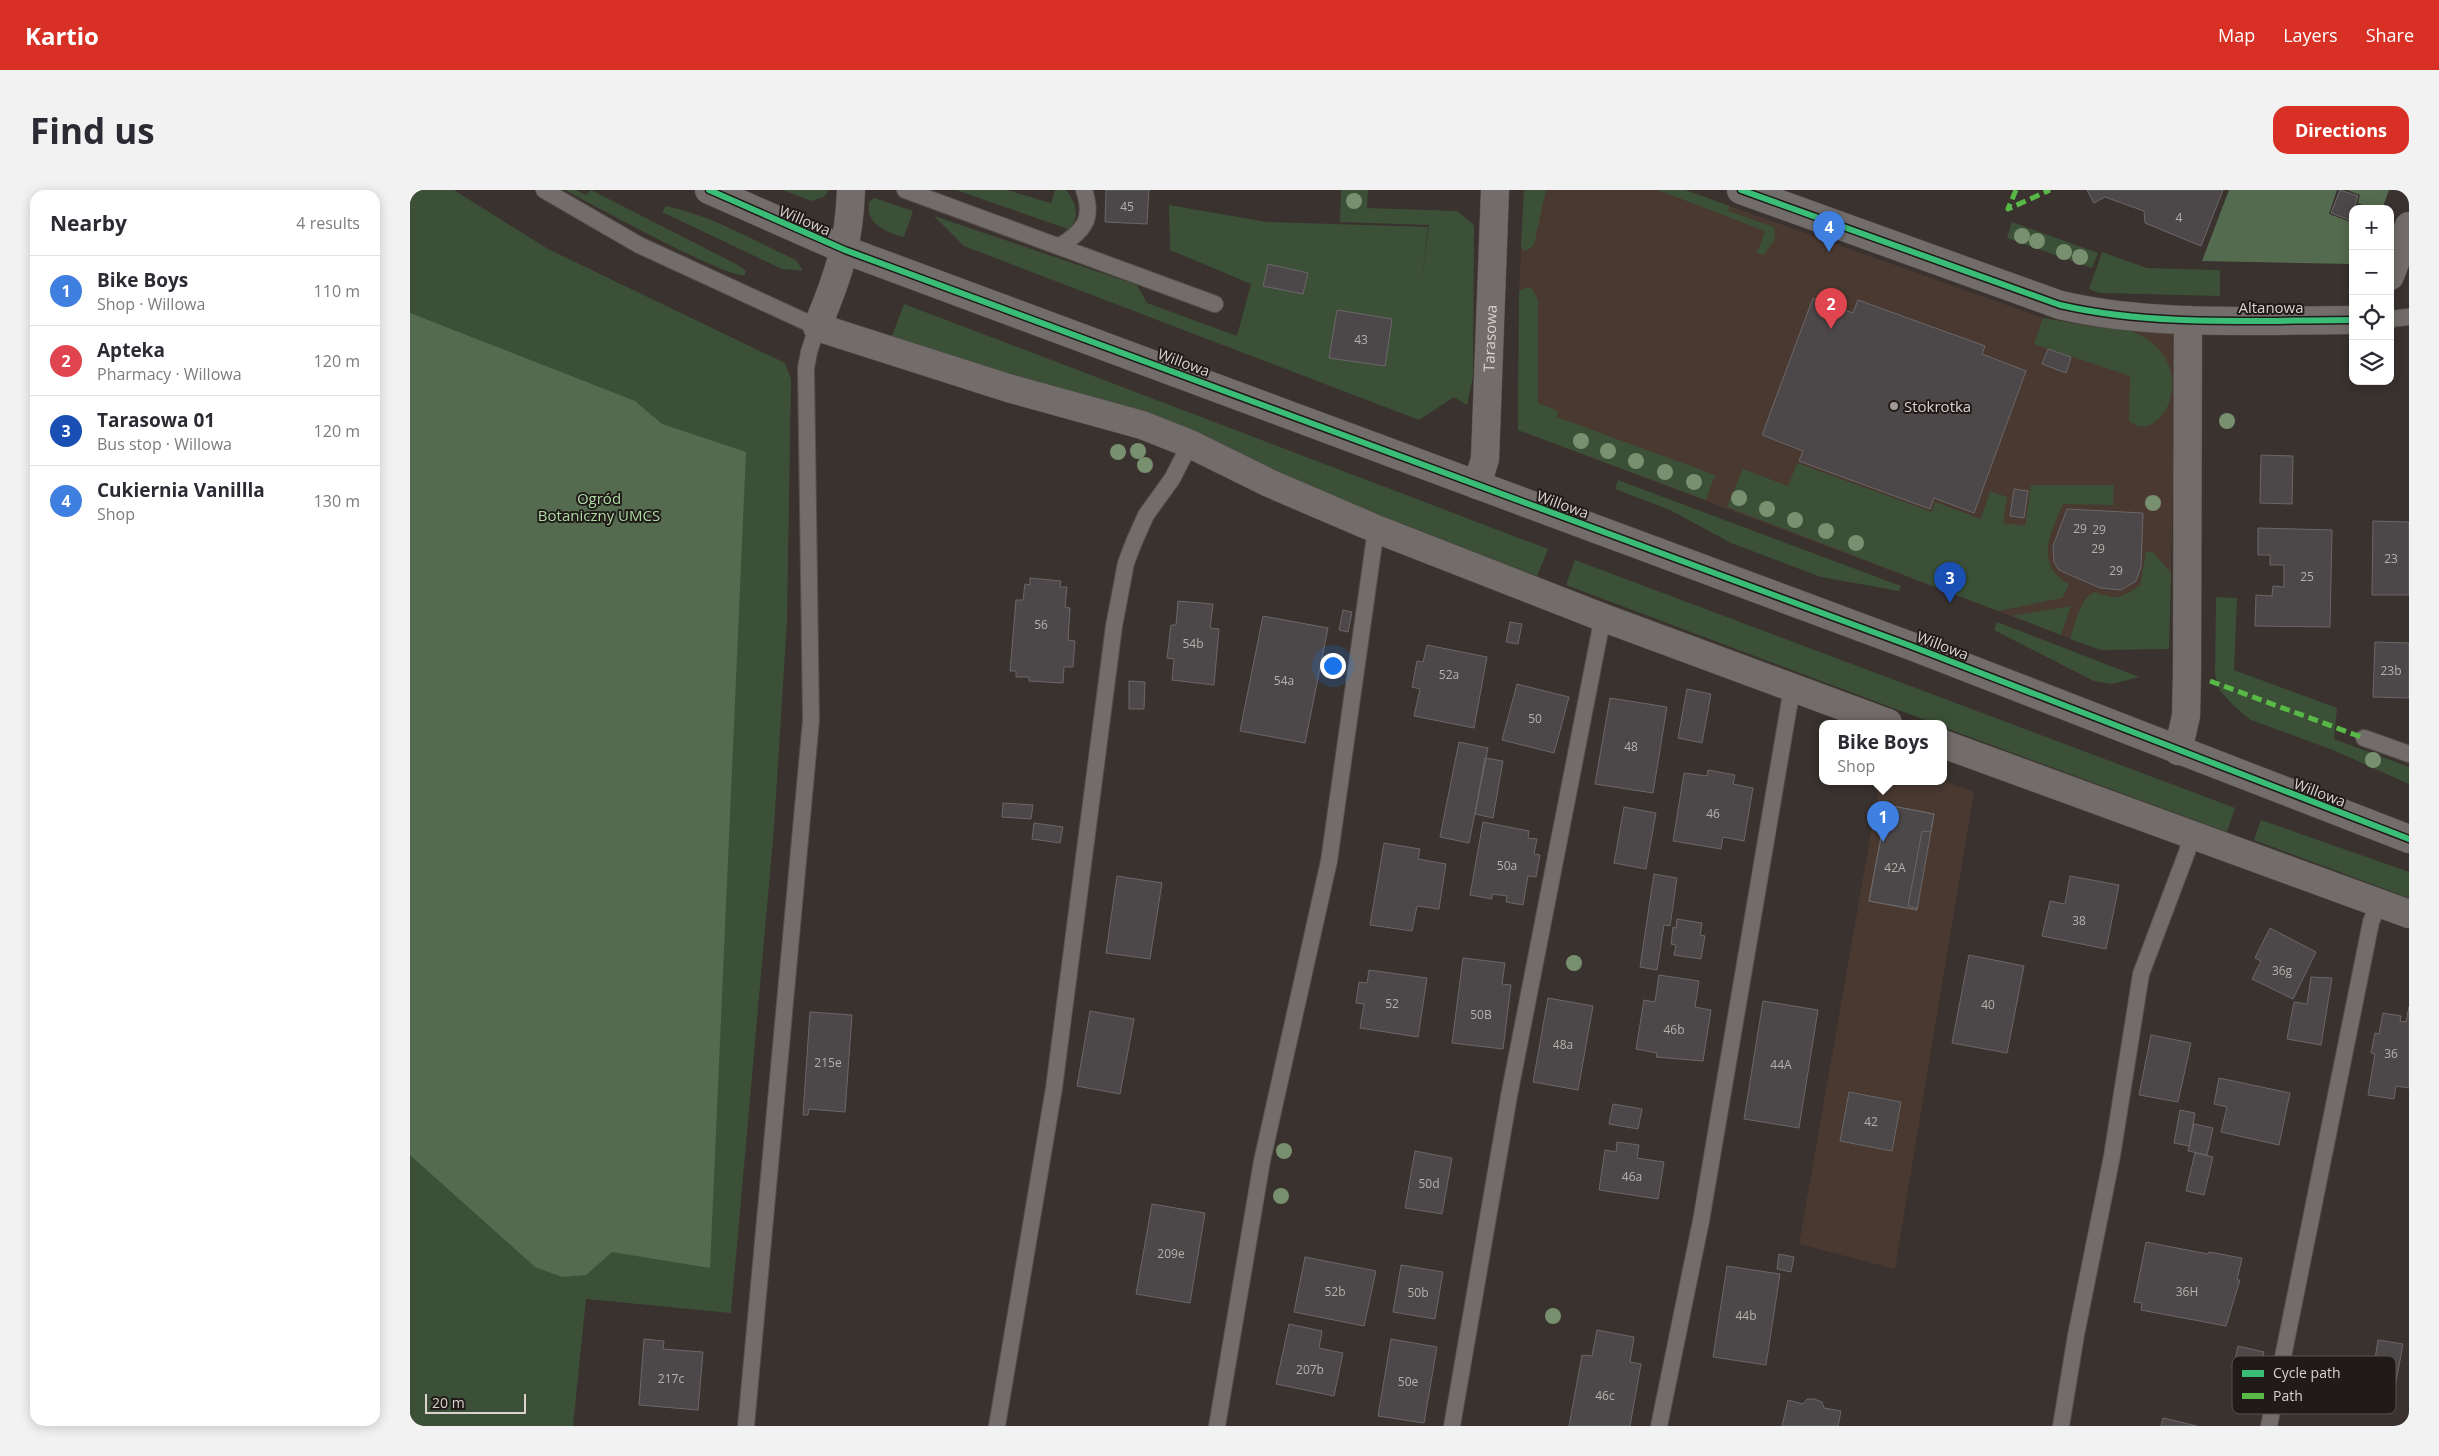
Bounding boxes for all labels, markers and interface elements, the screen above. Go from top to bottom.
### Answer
text: Kartio [25,19,99,52]
text: Map [2218,23,2255,47]
text: Layers [2283,23,2338,47]
text: Share [2366,23,2414,47]
button: Directions [2273,106,2409,154]
text: Find us [30,107,155,154]
house number: 45 [1120,198,1134,215]
street label: Willowa [776,200,834,240]
map controls [2349,205,2394,385]
button: + [2349,205,2394,250]
text: Nearby [50,209,127,237]
house number: 4 [2176,209,2183,226]
pin: 4 [1813,211,1845,252]
text: 4 results [296,212,360,234]
button: − [2349,250,2394,295]
text: Bike Boys [97,267,188,293]
text: 1 [61,280,71,302]
text: 110 m [314,280,360,302]
pin: 2 [1815,288,1847,329]
text: Shop · Willowa [97,293,205,315]
button: locate [2349,295,2394,340]
street label: Altanowa [2238,297,2304,317]
street label: Tarasowa [1478,304,1501,372]
house number: 43 [1354,331,1368,348]
text: Apteka [97,337,165,363]
button: layers [2349,340,2394,385]
street label: Willowa [1155,343,1213,381]
text: 2 [61,350,71,372]
text: 120 m [314,350,360,372]
text: Pharmacy · Willowa [97,363,242,385]
place label: Stokrotka [1904,396,1971,416]
marker: Stokrotka [1888,400,1900,412]
text: Tarasowa 01 [97,407,215,433]
text: 3 [61,420,71,442]
text: 120 m [314,420,360,442]
text: Bus stop · Willowa [97,433,232,455]
text: Cukiernia Vanillla [97,477,265,503]
street label: Willowa [1534,485,1592,523]
park label: Ogród Botaniczny UMCS [538,488,660,525]
text: 4 [61,490,71,512]
text: 130 m [314,490,360,512]
text: Shop [97,503,135,525]
house number: 29 [2073,520,2087,537]
house number: 29 [2092,521,2106,538]
house number: 29 [2091,540,2105,557]
house number: 23 [2384,550,2398,567]
pin: 3 [1934,562,1966,603]
house number: 29 [2109,562,2123,579]
house number: 25 [2300,568,2314,585]
house number: 56 [1034,616,1048,633]
street label: Willowa [1914,626,1972,664]
house number: 54b [1182,635,1204,652]
your location [1320,653,1346,679]
house number: 23b [2380,662,2402,679]
house number: 52a [1439,666,1459,683]
house number: 54a [1274,672,1294,689]
house number: 50 [1528,710,1542,727]
popup [1819,720,1947,785]
text: Bike Boys [1837,729,1929,755]
house number: 48 [1624,738,1638,755]
text: Shop [1837,755,1875,777]
street label: Willowa [2291,773,2349,811]
pin: 1 [1867,801,1899,842]
house number: 46 [1706,805,1720,822]
house number: 50a [1497,857,1517,874]
house number: 42A [1884,859,1906,876]
house number: 38 [2072,912,2086,929]
house number: 36g [2272,962,2293,979]
house number: 52 [1385,995,1399,1012]
house number: 40 [1981,996,1995,1013]
house number: 50B [1470,1006,1492,1023]
house number: 46b [1663,1021,1685,1038]
house number: 48a [1553,1036,1573,1053]
house number: 36 [2384,1045,2398,1062]
house number: 215e [814,1054,842,1071]
house number: 44A [1770,1056,1792,1073]
house number: 42 [1864,1113,1878,1130]
house number: 46a [1622,1168,1642,1185]
house number: 50d [1418,1175,1440,1192]
house number: 209e [1157,1245,1185,1262]
house number: 52b [1324,1283,1346,1300]
house number: 36H [2176,1283,2198,1300]
house number: 50b [1407,1284,1429,1301]
house number: 44b [1735,1307,1757,1324]
legend [2232,1356,2396,1414]
house number: 207b [1296,1361,1324,1378]
text: Cycle path [2273,1363,2341,1382]
house number: 217c [658,1370,684,1387]
house number: 50e [1398,1373,1418,1390]
text: Path [2273,1386,2303,1405]
house number: 46c [1595,1387,1615,1404]
scale bar [425,1391,526,1414]
text: 20 m [432,1393,465,1412]

